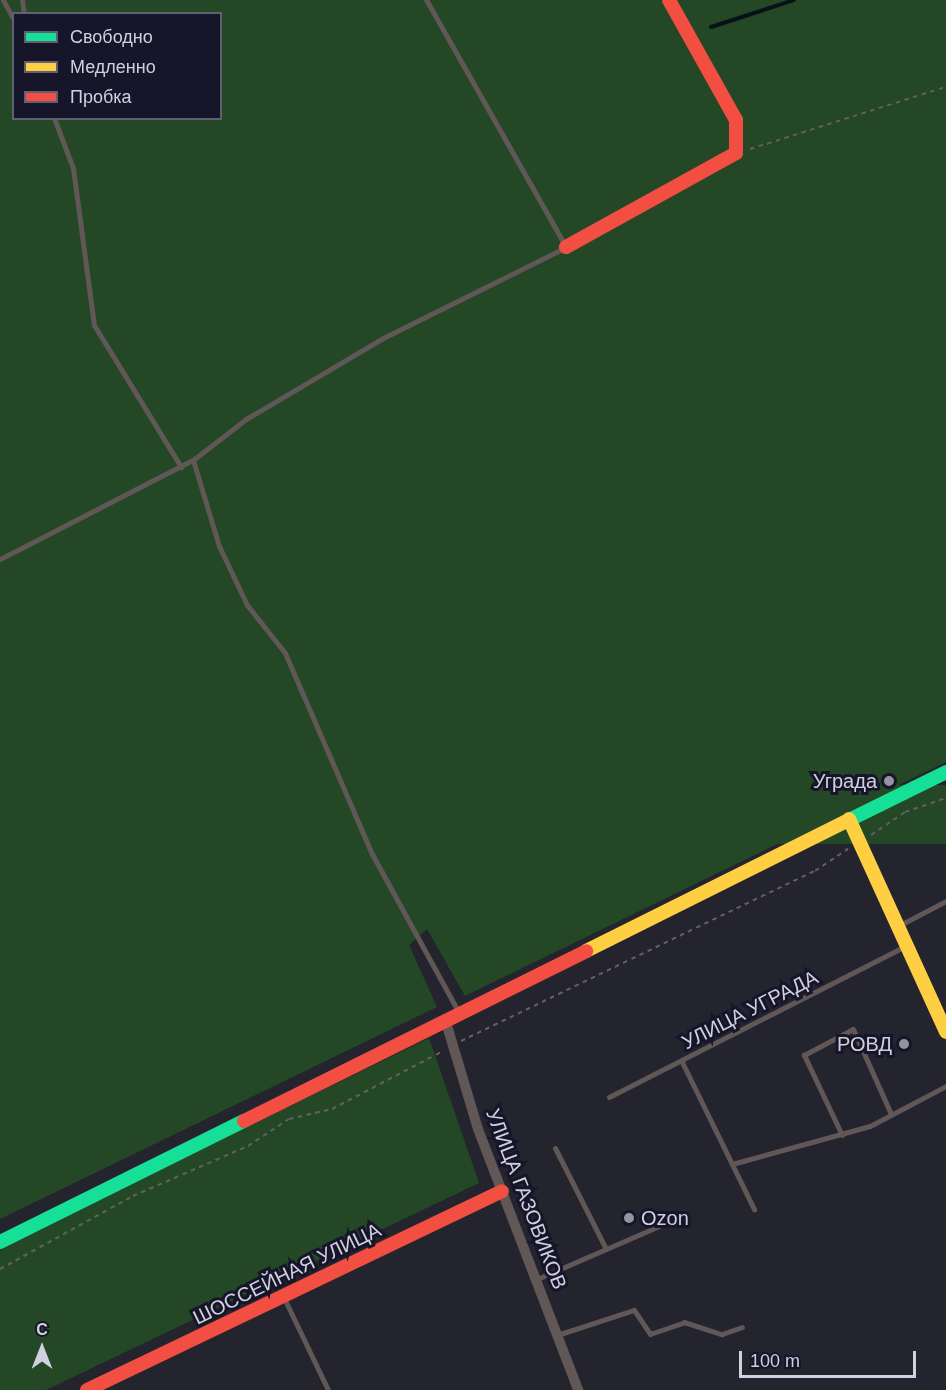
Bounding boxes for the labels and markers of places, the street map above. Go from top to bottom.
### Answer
place label: Уграда [813,769,877,793]
marker: Уграда [882,774,896,788]
place label: РОВД [837,1032,892,1056]
marker: РОВД [897,1037,911,1051]
place label: Ozon [641,1206,689,1230]
marker: Ozon [622,1211,636,1225]

